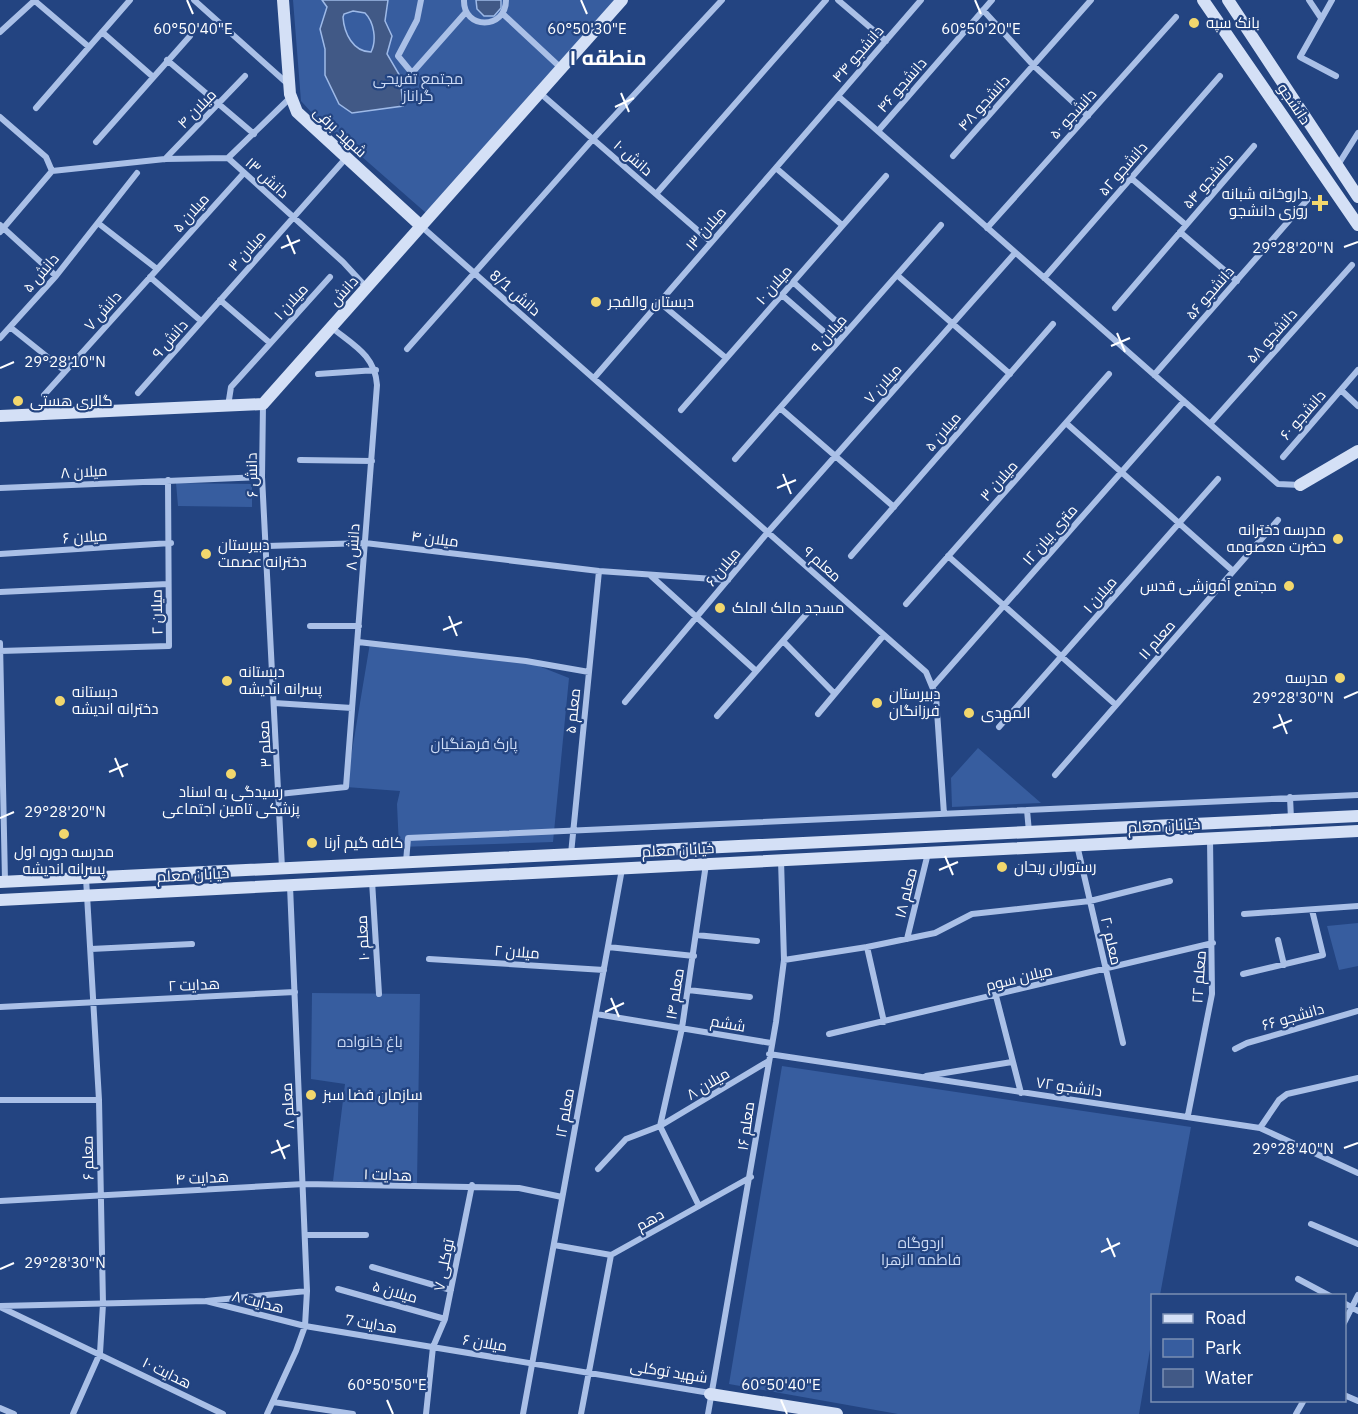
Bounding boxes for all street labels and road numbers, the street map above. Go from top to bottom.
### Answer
street label: دانشجو ۴۴ [828,21,888,86]
street label: دانشجو ۴۶ [873,53,931,116]
street label: دانشجو ۴۸ [954,71,1014,135]
street label: دانشجو [1274,79,1315,128]
street label: دانشجو ۵۰ [1045,84,1100,143]
street label: میلان ۴ [173,85,221,133]
street label: شهید برفی [309,102,371,162]
street label: دانش ۱۰ [609,135,657,181]
street label: دانشجو ۵۲ [1094,138,1151,200]
street label: دانشجو ۵۴ [1178,149,1237,212]
street label: دانش ۱۳ [241,153,293,203]
street label: میلان ۵ [168,189,214,237]
street label: میلان ۱۳ [681,203,731,255]
street label: میلان ۳ [224,226,270,276]
street label: دانش ۵ [18,249,64,297]
street label: میلان ۱۰ [751,261,797,309]
street label: دانشجو ۵۶ [1181,262,1238,323]
street label: دانش 8/1 [485,265,545,321]
street label: دانش [325,272,363,310]
street label: میلان ۱ [269,280,313,324]
street label: دانش ۷ [80,287,126,335]
street label: دانشجو ۵۸ [1242,304,1301,367]
street label: میلان ۹ [807,310,851,358]
street label: دانش ۹ [148,315,192,363]
street label: میلان ۷ [860,360,906,408]
street label: دانشجو ۶۰ [1276,386,1330,444]
street label: میلان ۵ [920,408,966,456]
street label: دانش ۶ [242,452,262,498]
street label: میلان ۳ [976,456,1022,506]
street label: میلان ۸ [60,461,108,483]
street label: ۱۲ متری بیان [1018,500,1082,570]
street label: دانش ۸ [341,523,365,571]
street label: میلان ۶ [62,525,108,549]
street label: میلان ۴ [410,526,460,552]
street label: معلم ۹ [799,542,845,586]
street label: میلان ۶ [701,543,745,591]
street label: میلان ۱ [1079,572,1121,618]
street label: میلان ۲ [147,589,167,635]
street label: معلم ۱۱ [1134,616,1180,664]
street label: معلم ۵ [561,687,585,735]
street label: معلم ۳ [254,720,276,768]
street label: خیابان معلم [1127,814,1201,838]
street label: خیابان معلم [641,838,715,862]
street label: خیابان معلم [156,863,230,887]
street label: معلم ۱۸ [890,866,922,920]
street label: معلم ۱۰ [352,915,374,961]
street label: معلم ۲۰ [1096,915,1126,967]
street label: میلان ۲ [494,940,540,964]
street label: معلم ۲۲ [1187,950,1211,1004]
street label: میلان سوم [984,960,1054,996]
street label: معلم ۱۴ [661,967,689,1021]
street label: هدایت ۲ [168,974,220,995]
street label: دانشجو ۶۶ [1260,999,1326,1034]
street label: ششم [709,1011,747,1037]
street label: میلان ۸ [683,1063,733,1105]
street label: دانشجو ۷۲ [1035,1072,1103,1101]
street label: معلم ۸ [277,1082,299,1130]
street label: معلم ۱۲ [551,1087,579,1139]
street label: معلم ۱۶ [733,1100,759,1152]
street label: معلم ۶ [78,1136,98,1180]
street label: هدایت ۱ [363,1164,413,1185]
street label: هدایت ۴ [175,1167,229,1188]
street label: دهم [632,1204,668,1236]
street label: توکلی ۷ [429,1237,459,1293]
street label: میلان ۵ [370,1276,420,1308]
street label: هدایت ۸ [230,1286,286,1317]
street label: هدایت 7 [344,1310,399,1337]
street label: میلان ۶ [461,1330,509,1356]
street label: هدایت ۱۰ [140,1353,195,1393]
street label: شهید توکلی [629,1356,709,1388]

